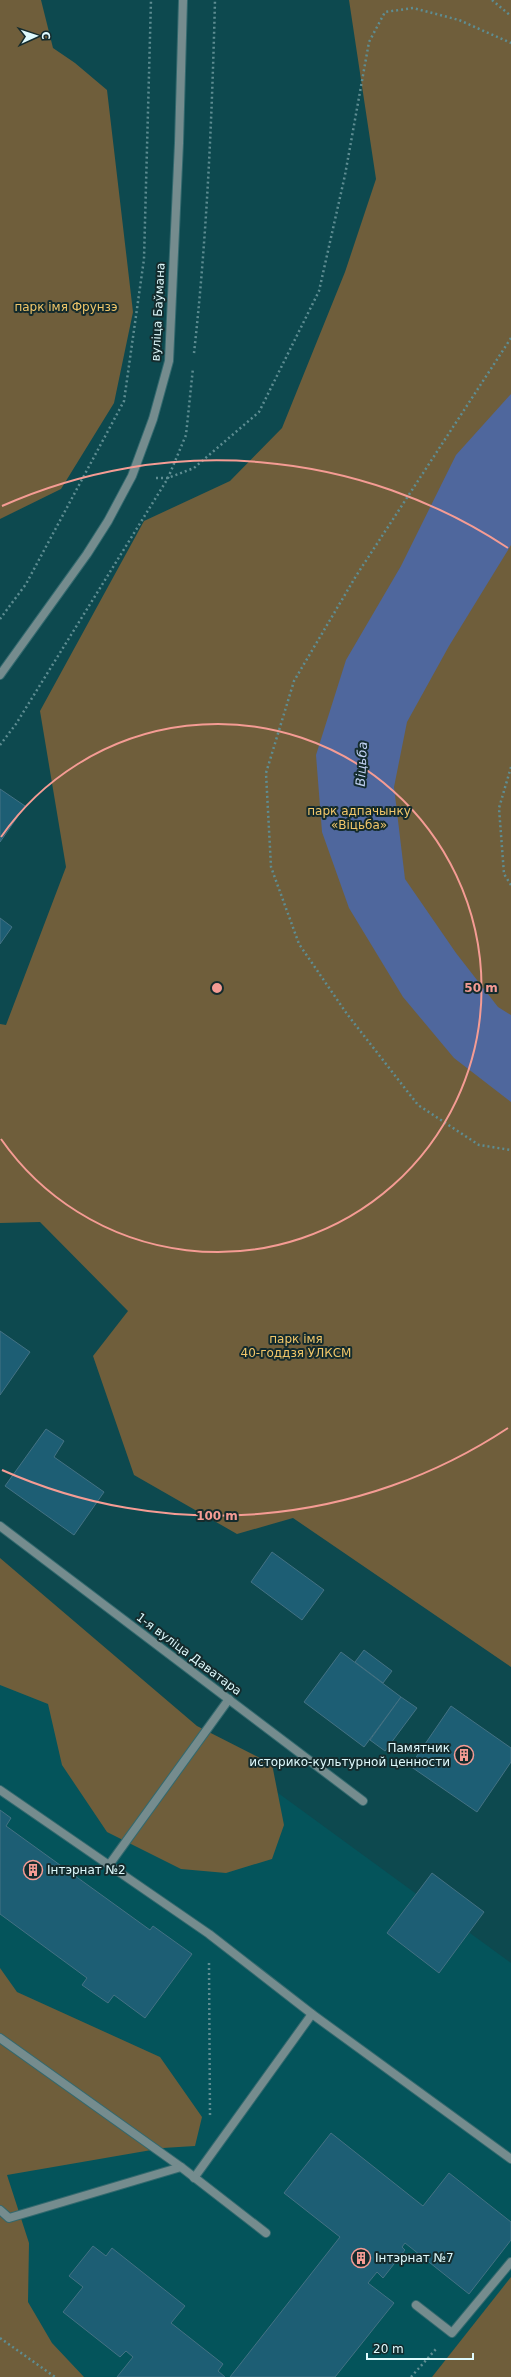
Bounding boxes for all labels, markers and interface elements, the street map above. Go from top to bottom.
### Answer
north arrow [16,16,56,56]
text: С [39,31,52,40]
street label: вуліца Баўмана [148,262,168,362]
park label: парк імя Фрунзэ [14,300,118,314]
water label: Віцьба [353,741,370,787]
park label: парк адпачынку «Віцьба» [307,804,411,832]
centre of rings [210,981,224,995]
text: 50 m [464,981,498,995]
park label: парк імя 40-годдзя УЛКСМ [241,1332,351,1360]
text: 100 m [196,1509,238,1523]
street label: 1-я вуліца Даватара [134,1610,244,1698]
place label: Памятник историко-культурной ценности [249,1741,450,1769]
building icon: Памятник историко-культурной ценности [453,1744,475,1766]
building icon: Інтэрнат №2 [22,1859,44,1881]
place label: Інтэрнат №2 [47,1863,126,1877]
building icon: Інтэрнат №7 [350,2247,372,2269]
place label: Інтэрнат №7 [375,2251,454,2265]
scale bar [367,2335,473,2361]
text: 20 m [373,2342,404,2356]

